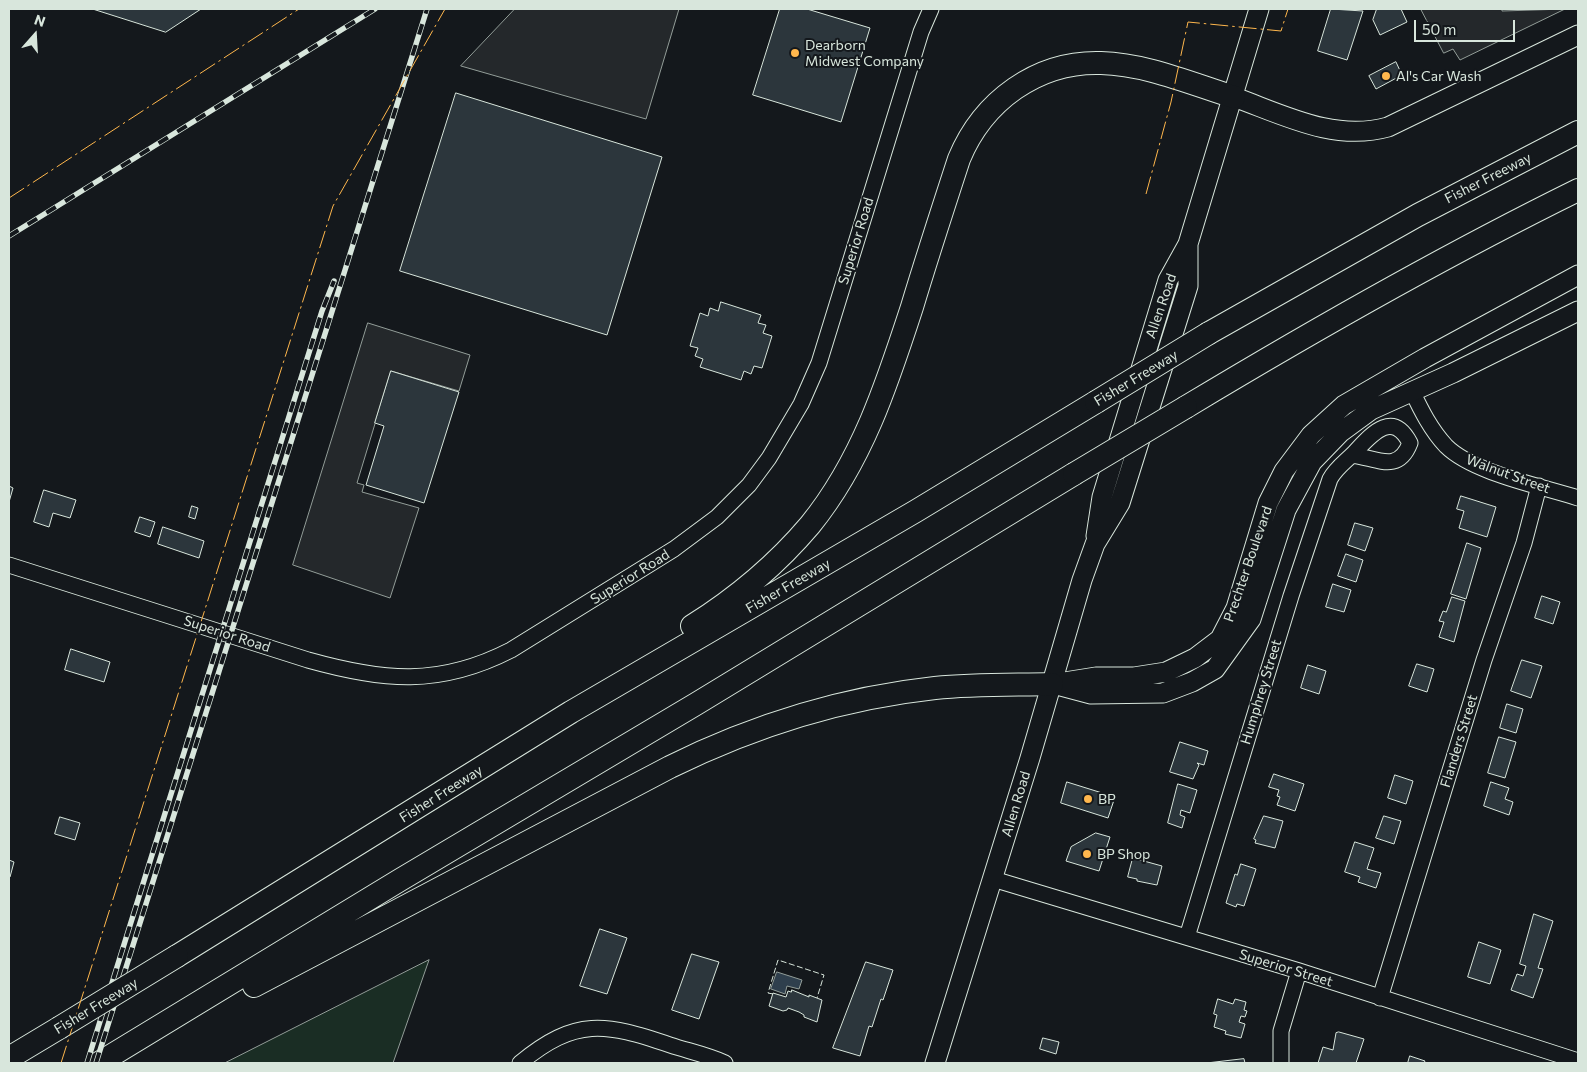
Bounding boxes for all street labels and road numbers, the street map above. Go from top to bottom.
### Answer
street label: Fisher Freeway [1442,149,1534,207]
street label: Superior Road [835,195,877,287]
street label: Allen Road [1142,271,1180,341]
street label: Fisher Freeway [1091,346,1181,410]
street label: Walnut Street [1464,451,1552,497]
street label: Prechter Boulevard [1220,504,1276,624]
street label: Superior Road [587,546,673,608]
street label: Fisher Freeway [743,555,833,617]
street label: Superior Road [182,612,272,656]
street label: Humphrey Street [1237,637,1285,747]
street label: Flanders Street [1437,692,1481,790]
street label: Fisher Freeway [396,762,486,826]
street label: Allen Road [998,769,1034,839]
street label: Superior Street [1237,946,1335,990]
street label: Fisher Freeway [51,974,141,1038]

